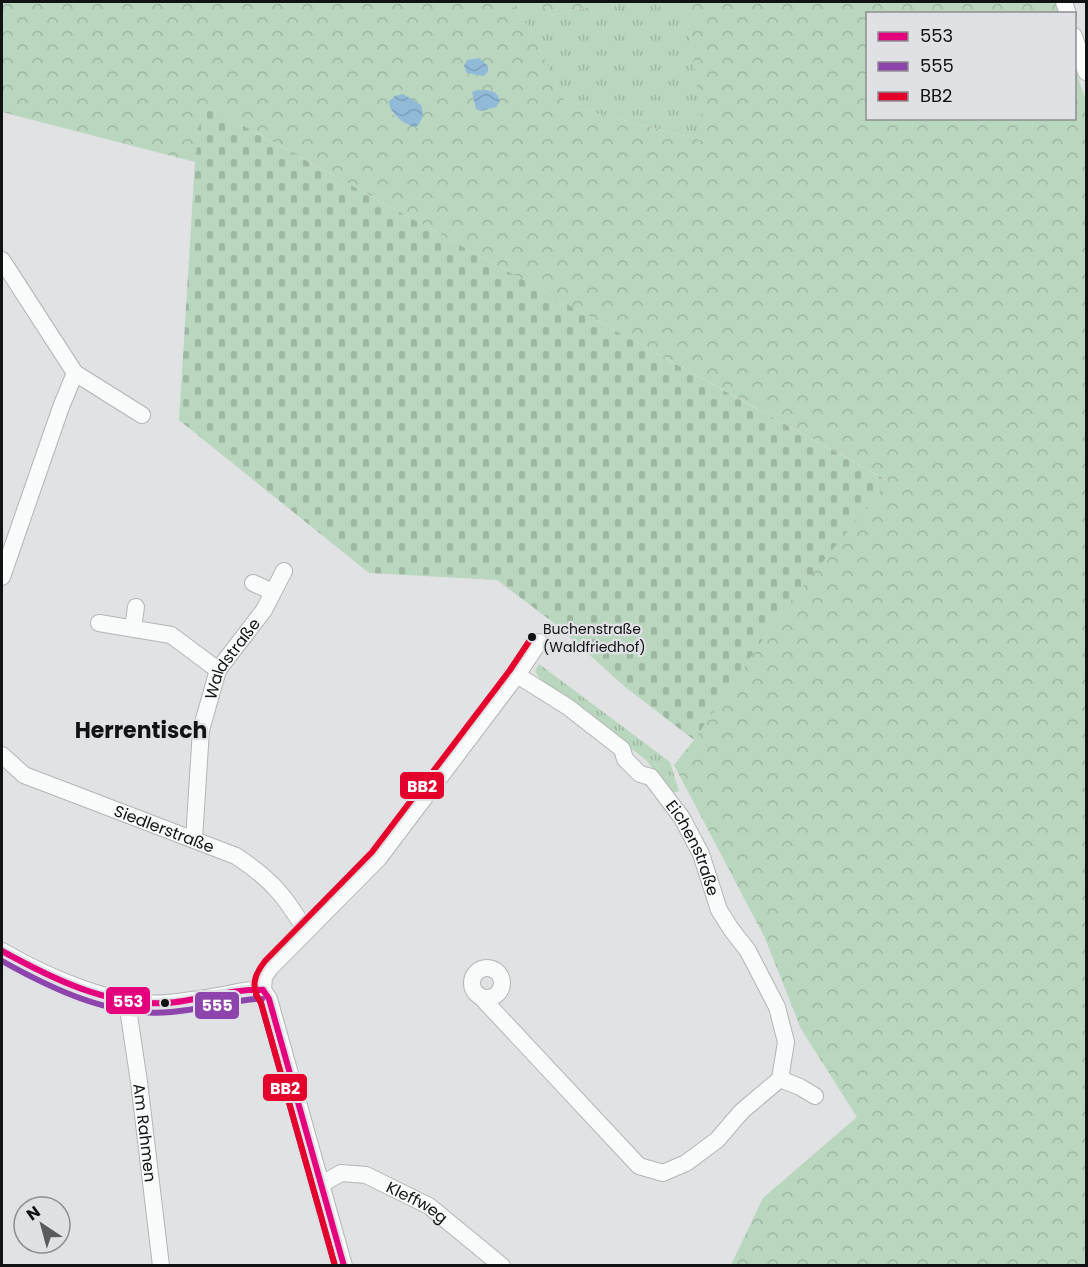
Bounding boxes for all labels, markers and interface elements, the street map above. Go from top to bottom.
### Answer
legend [866,12,1076,120]
text: 553 [920,23,953,48]
text: 555 [920,53,954,78]
text: BB2 [920,83,952,108]
street label: Waldstraße [199,613,265,702]
place label: Buchenstraße (Waldfriedhof) [543,619,646,657]
marker: Buchenstraße (Waldfriedhof) [526,631,538,643]
district label: Herrentisch [75,715,207,746]
line badge: BB2 [399,771,445,800]
text: BB2 [407,775,437,798]
street label: Eichenstraße [661,795,725,899]
street label: Siedlerstraße [111,799,218,858]
line badge: 553 [105,986,151,1015]
text: 553 [113,990,143,1013]
line badge: 555 [194,991,240,1020]
text: 555 [201,994,233,1017]
unlabelled marker [159,997,171,1009]
line badge: BB2 [262,1073,308,1102]
text: BB2 [270,1077,300,1100]
street label: Am Rahmen [128,1082,162,1183]
street label: Kleffweg [382,1175,453,1229]
north arrow [12,1195,72,1255]
text: N [22,1200,45,1226]

